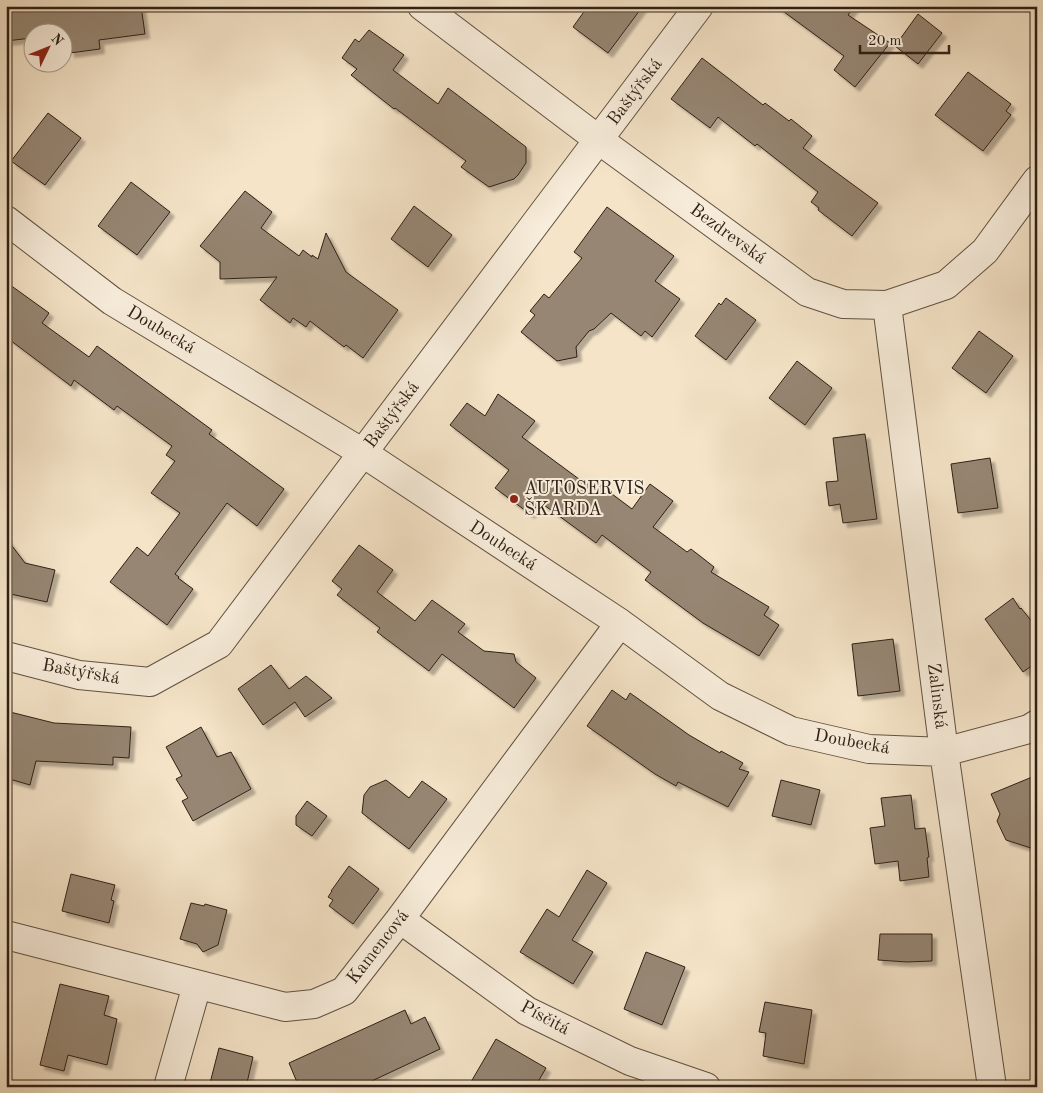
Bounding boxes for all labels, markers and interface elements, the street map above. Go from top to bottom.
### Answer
north arrow [22,22,72,72]
scale bar [860,22,949,54]
text: N [48,31,66,49]
text: 20 m [868,34,902,49]
street label: Baštýřská [604,55,666,129]
street label: Bezdrevská [687,200,769,268]
street label: Doubecká [124,303,198,357]
street label: Baštýřská [361,378,423,452]
place label: AUTOSERVIS ŠKARDA [524,480,644,519]
marker: AUTOSERVIS ŠKARDA [508,493,520,505]
street label: Doubecká [466,518,540,574]
street label: Baštýřská [41,656,121,688]
street label: Zalinská [924,662,950,730]
street label: Doubecká [813,727,891,757]
street label: Kamencová [344,906,412,987]
street label: Písčitá [517,998,573,1038]

